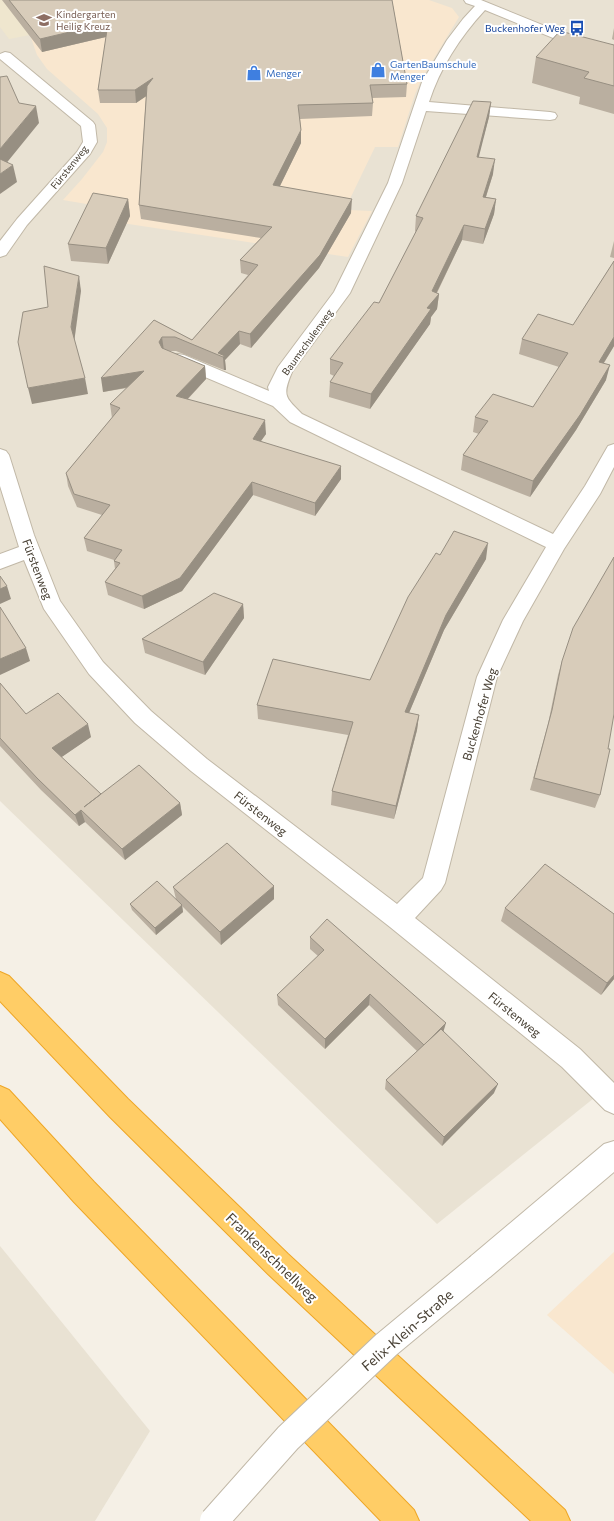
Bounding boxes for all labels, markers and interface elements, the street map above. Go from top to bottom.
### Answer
place label: Kindergarten Heilig Kreuz [56,8,116,32]
school or university icon: Kindergarten Heilig Kreuz [35,11,53,29]
bus stop icon: Buckenhofer Weg [568,19,586,37]
place label: Buckenhofer Weg [485,22,566,34]
place label: GartenBaumschule Menger [390,58,476,82]
shop icon: GartenBaumschule Menger [369,61,387,79]
shop icon: Menger [245,64,263,82]
place label: Menger [266,67,301,79]
street label: Fürstenweg [48,142,91,191]
street label: Baumschulenweg [279,306,335,377]
street label: Fürstenweg [20,537,56,602]
street label: Buckenhofer Weg [459,666,499,762]
street label: Fürstenweg [232,788,291,838]
street label: Fürstenweg [486,989,544,1040]
street label: Frankenschnellweg [223,1209,322,1305]
street label: Felix-Klein-Straße [358,1286,456,1374]

